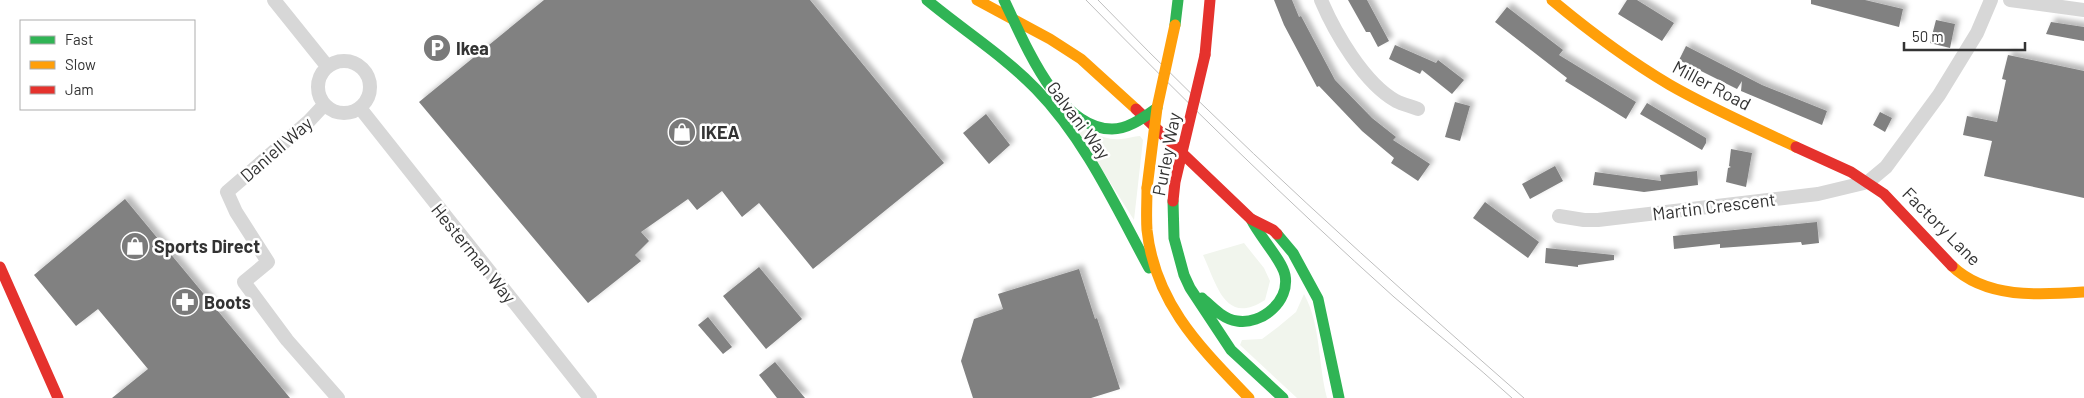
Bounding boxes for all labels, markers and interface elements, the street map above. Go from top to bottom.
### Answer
legend [20,20,195,110]
scale bar [1904,20,2025,52]
text: 50 m [1912,27,1944,45]
text: Fast [65,30,93,48]
parking icon: Ikea [422,33,452,63]
place label: Ikea [456,37,489,59]
text: Slow [65,55,96,73]
street label: Miller Road [1669,55,1755,115]
street label: Galvani Way [1043,77,1115,163]
text: Jam [65,80,94,98]
street label: Purley Way [1147,110,1185,198]
street label: Daniell Way [235,112,317,186]
shop icon: IKEA [667,117,697,147]
place label: IKEA [701,121,740,143]
street label: Factory Lane [1898,182,1986,270]
street label: Martin Crescent [1651,188,1777,224]
street label: Hesterman Way [427,199,521,307]
shop icon: Sports Direct [120,231,150,261]
place label: Sports Direct [154,235,260,257]
pharmacy icon: Boots [170,287,200,317]
place label: Boots [204,291,251,313]

